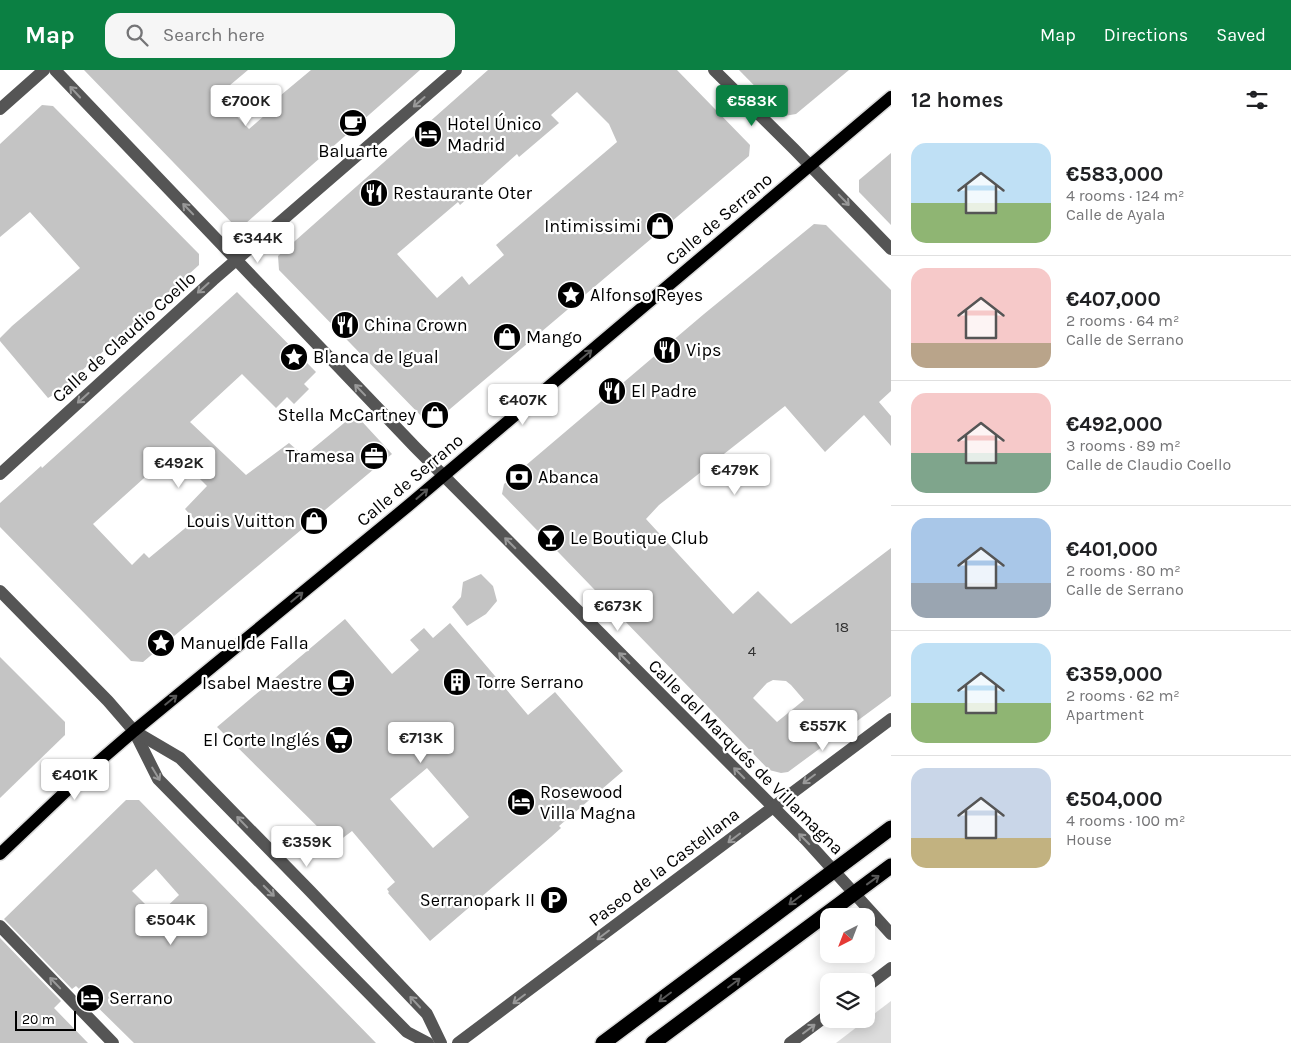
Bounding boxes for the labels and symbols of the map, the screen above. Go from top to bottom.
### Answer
one-way arrow [69,85,81,98]
pin: €700K [211,85,281,127]
pin: €583K [717,85,787,127]
one-way arrow [412,96,425,108]
cafe icon: Baluarte [338,108,368,138]
place label: Hotel Único Madrid [447,112,541,156]
hotel icon: Hotel Único Madrid [413,119,443,149]
place label: Baluarte [318,140,388,162]
street label: Calle de Serrano [661,168,777,270]
restaurant icon: Restaurante Oter [359,178,389,208]
place label: Restaurante Oter [393,182,532,204]
one-way arrow [837,193,849,205]
one-way arrow [182,203,194,216]
shop icon: Intimissimi [645,211,675,241]
place label: Intimissimi [544,215,641,237]
pin: €344K [223,222,293,264]
street label: Calle de Claudio Coello [48,267,200,407]
place icon: Alfonso Reyes [556,280,586,310]
one-way arrow [197,283,210,294]
place label: Alfonso Reyes [590,284,703,306]
restaurant icon: China Crown [330,310,360,340]
place label: China Crown [364,314,468,336]
shop icon: Mango [492,322,522,352]
place label: Mango [526,326,582,348]
restaurant icon: Vips [652,335,682,365]
place label: Vips [686,339,721,361]
place icon: Blanca de Igual [279,342,309,372]
place label: Blanca de Igual [313,346,439,368]
one-way arrow [579,349,592,360]
restaurant icon: El Padre [597,376,627,406]
place label: El Padre [631,380,697,402]
one-way arrow [354,384,366,396]
pin: €407K [488,384,558,426]
one-way arrow [77,392,90,404]
shop icon: Stella McCartney [420,400,450,430]
place label: Stella McCartney [278,404,417,426]
street label: Calle de Serrano [352,429,468,531]
office icon: Tramesa [359,441,389,471]
place label: Tramesa [285,445,355,467]
pin: €492K [144,446,214,489]
pin: €479K [700,454,770,496]
bank icon: Abanca [504,462,534,492]
place label: Abanca [538,466,599,488]
one-way arrow [416,488,429,499]
shop icon: Louis Vuitton [299,506,329,536]
place label: Louis Vuitton [186,510,295,532]
bar icon: Le Boutique Club [536,523,566,553]
place label: Le Boutique Club [570,527,709,549]
one-way arrow [504,537,516,549]
pin: €673K [583,590,653,632]
one-way arrow [290,592,303,603]
house number: 18 [835,618,849,636]
place icon: Manuel de Falla [146,628,176,658]
place label: Manuel de Falla [180,632,309,654]
house number: 4 [748,642,757,660]
one-way arrow [618,652,631,664]
street label: Calle del Marqués de Villamagna [644,655,848,859]
building icon: Torre Serrano [442,667,472,697]
cafe icon: Isabel Maestre [326,668,356,698]
place label: Torre Serrano [476,671,584,693]
place label: Isabel Maestre [202,672,322,694]
one-way arrow [165,695,178,706]
pin: €557K [788,710,858,752]
pin: €713K [386,722,456,764]
supermarket icon: El Corte Inglés [324,725,354,755]
place label: El Corte Inglés [203,729,320,751]
pin: €401K [40,758,110,801]
one-way arrow [152,767,162,781]
one-way arrow [733,767,745,780]
one-way arrow [803,773,816,784]
place label: Rosewood Villa Magna [540,781,636,824]
hotel icon: Rosewood Villa Magna [506,787,536,817]
street label: Paseo de la Castellana [584,803,744,931]
one-way arrow [236,815,248,828]
pin: €359K [272,826,342,868]
one-way arrow [727,833,741,843]
one-way arrow [798,833,810,845]
one-way arrow [866,875,880,885]
one-way arrow [263,885,275,898]
parking icon: Serranopark II [539,885,569,915]
place label: Serranopark II [420,889,535,911]
one-way arrow [788,895,802,905]
pin: €504K [136,904,206,946]
north arrow [820,908,875,962]
one-way arrow [596,930,610,940]
one-way arrow [49,977,61,989]
one-way arrow [727,977,740,988]
hotel icon: Serrano [75,983,105,1013]
place label: Serrano [109,987,173,1009]
one-way arrow [658,992,672,1002]
one-way arrow [513,993,526,1004]
one-way arrow [409,996,421,1008]
scale bar [15,1008,76,1031]
one-way arrow [802,1023,815,1034]

